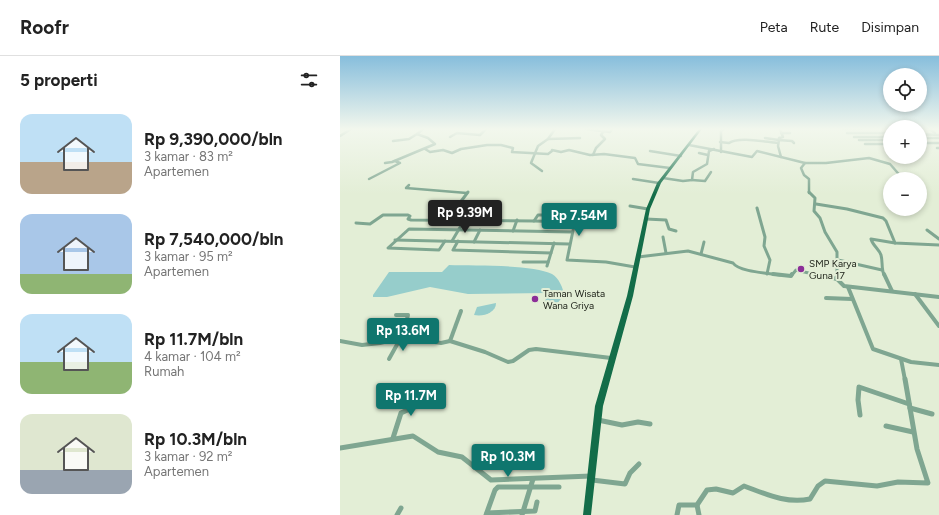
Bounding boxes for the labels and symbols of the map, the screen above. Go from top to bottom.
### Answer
pin: Rp 9.39M [424,200,506,234]
pin: Rp 7.54M [538,203,620,237]
place label: SMP Karya Guna 17 [809,257,857,282]
marker: SMP Karya Guna 17 [796,264,806,274]
place label: Taman Wisata Wana Griya [543,287,605,312]
marker: Taman Wisata Wana Griya [530,294,540,304]
pin: Rp 13.6M [362,318,444,352]
pin: Rp 11.7M [370,383,452,417]
pin: Rp 10.3M [467,444,549,478]

